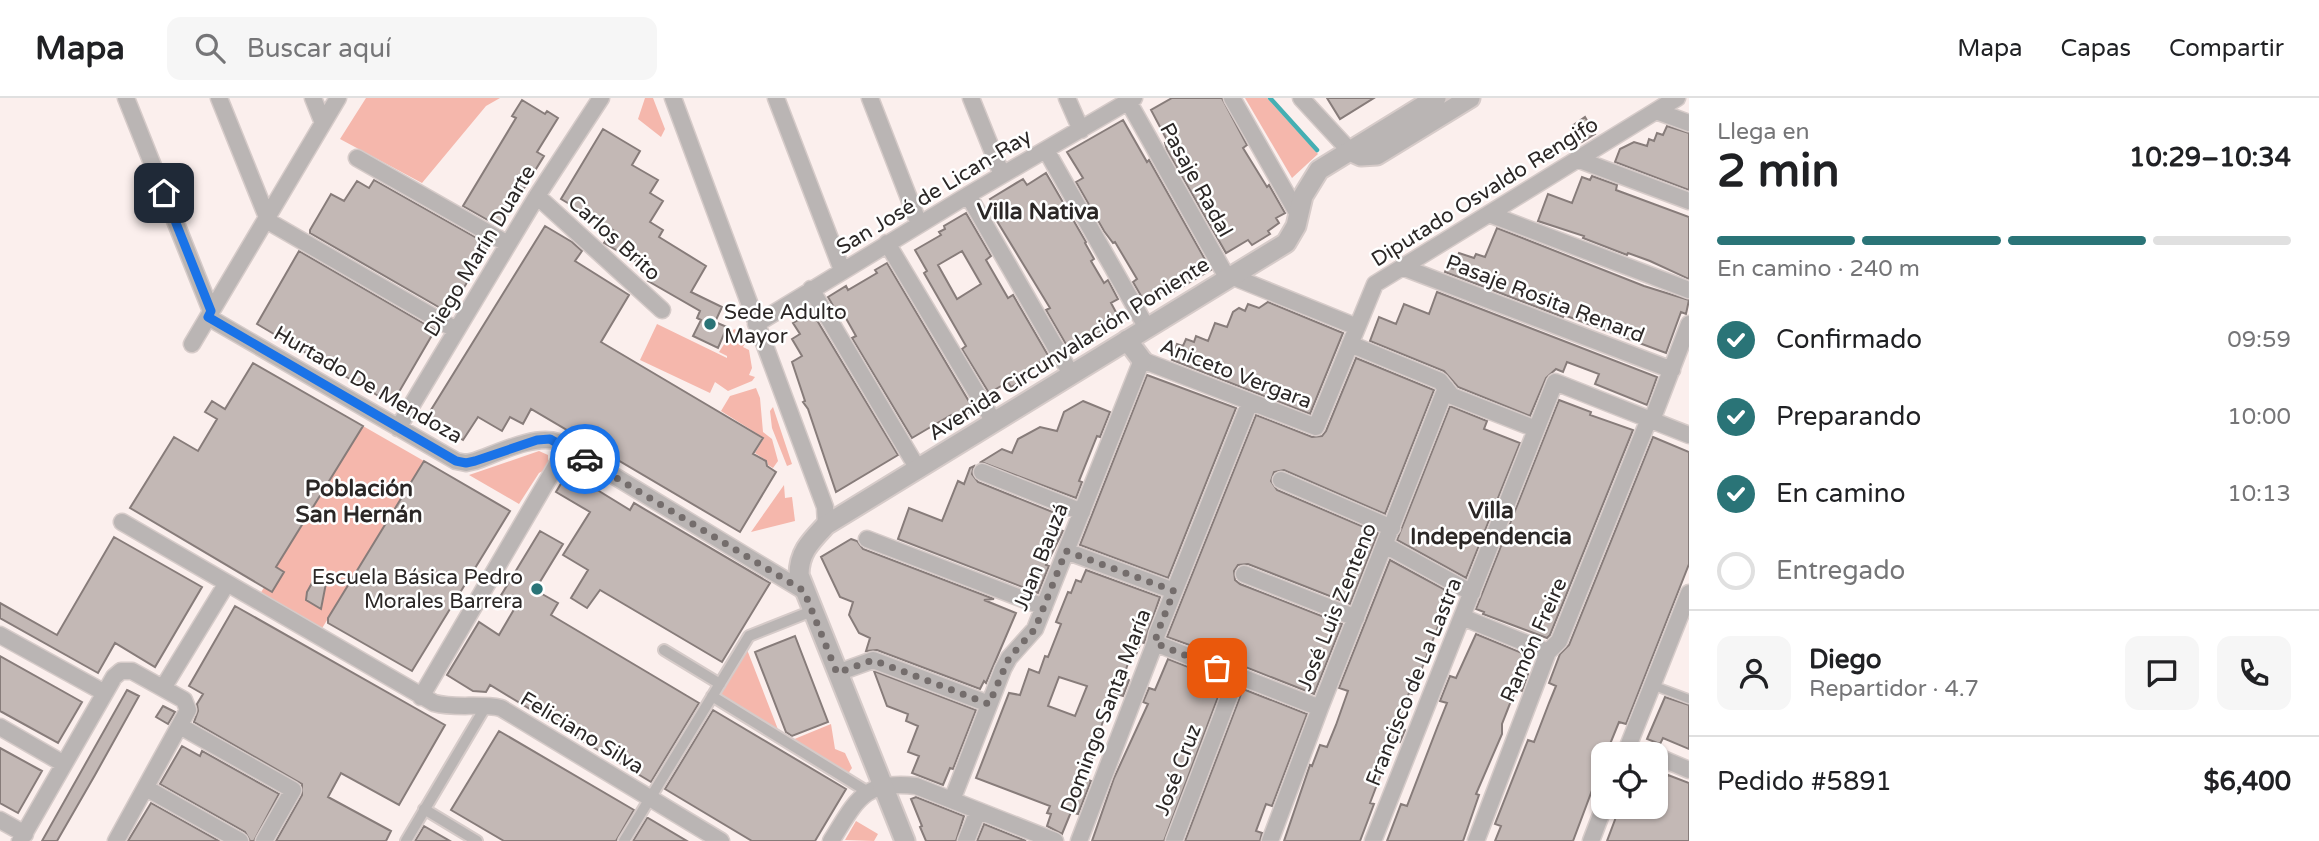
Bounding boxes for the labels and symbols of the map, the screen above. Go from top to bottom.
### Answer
street label: Diputado Osvaldo Rengifo [1367,112,1603,272]
street label: Pasaje Radal [1154,118,1238,242]
street label: San José de Lican-Ray [832,124,1036,260]
street label: Diego Marín Duarte [419,161,541,341]
pin [134,163,194,223]
street label: Carlos Brito [562,190,666,286]
district label: Villa Nativa [977,198,1099,226]
street label: Pasaje Rosita Renard [1442,250,1648,348]
street label: Avenida Circunvalación Poniente [924,252,1214,446]
place label: Sede Adulto Mayor [724,300,847,349]
marker: Sede Adulto Mayor [702,316,718,332]
street label: Hurtado De Mendoza [269,321,467,449]
street label: Aniceto Vergara [1157,334,1315,414]
courier [550,424,620,494]
district label: Población San Hernán [296,475,422,529]
district label: Villa Independencia [1410,497,1572,551]
street label: Juan Bauzá [1008,499,1074,615]
street label: José Luis Zenteno [1292,519,1382,695]
place label: Escuela Básica Pedro Morales Barrera [312,565,523,614]
street label: Francisco de La Lastra [1361,574,1467,790]
street label: Ramón Freire [1495,574,1573,706]
marker: Escuela Básica Pedro Morales Barrera [529,581,545,597]
street label: Domingo Santa María [1056,605,1156,817]
pin [1187,638,1247,698]
street label: Feliciano Silva [516,686,648,780]
street label: José Cruz [1149,721,1207,819]

